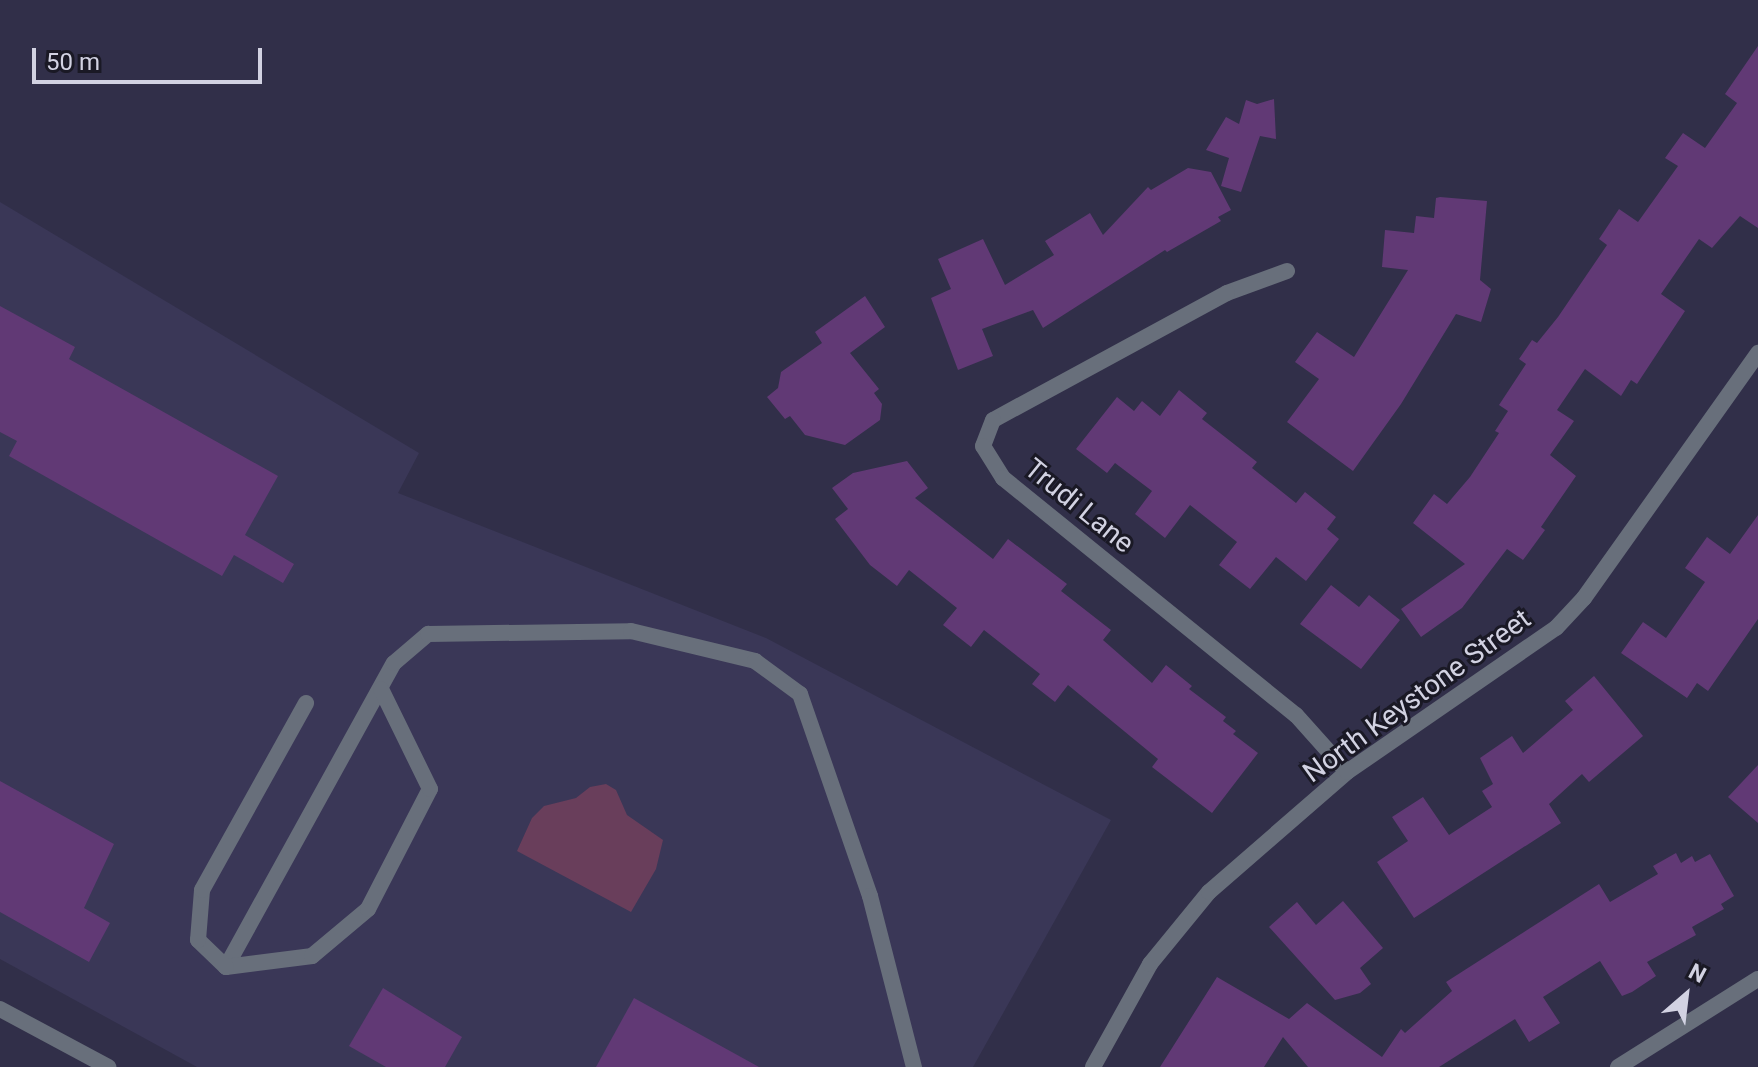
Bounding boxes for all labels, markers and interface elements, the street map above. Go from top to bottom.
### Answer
scale bar [36,32,266,82]
text: 50 m [46,48,100,76]
street label: Trudi Lane [1018,452,1140,560]
street label: North Keystone Street [1297,602,1537,790]
north arrow [1646,955,1726,1035]
text: N [1685,959,1710,988]

